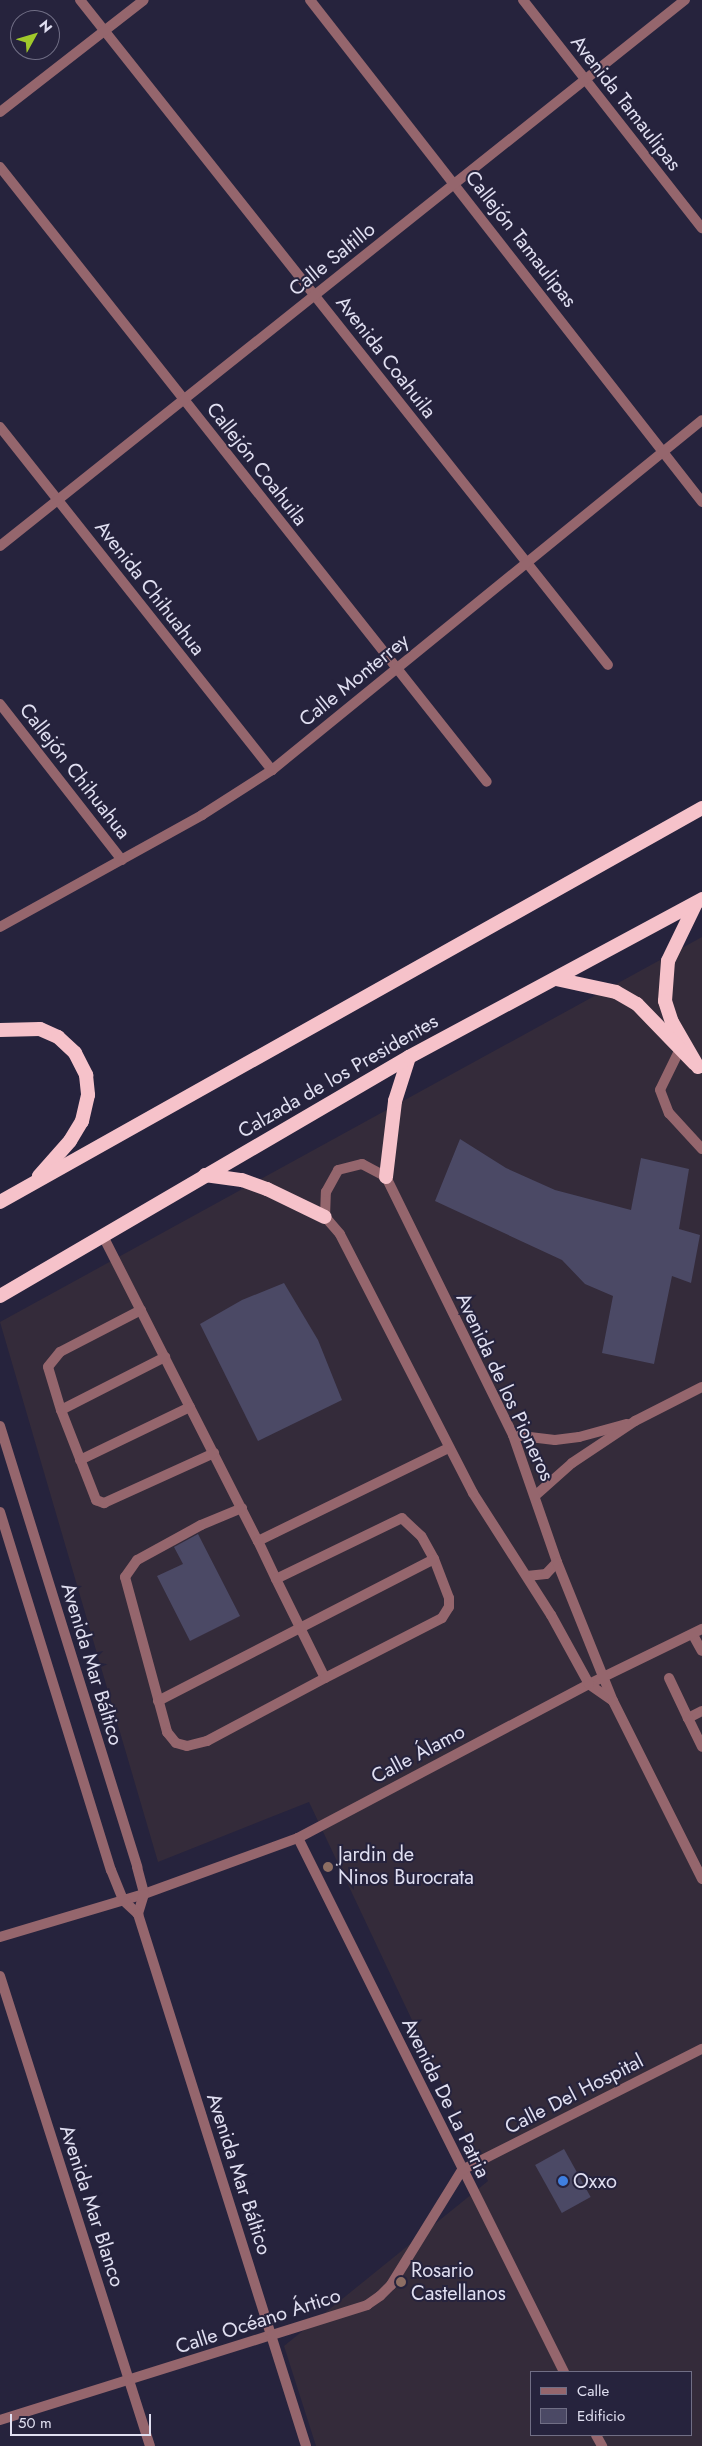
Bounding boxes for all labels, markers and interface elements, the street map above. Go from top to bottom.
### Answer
north arrow [10,10,60,60]
text: N [35,16,57,37]
street label: Avenida Tamaulipas [566,31,686,175]
street label: Callejón Tamaulipas [460,166,582,312]
street label: Calle Saltillo [284,217,380,301]
street label: Avenida Coahuila [331,291,441,423]
street label: Callejón Coahuila [201,398,313,530]
street label: Avenida Chihuahua [90,516,210,660]
street label: Calle Monterrey [294,629,414,731]
street label: Callejón Chihuahua [14,698,136,844]
street label: Calzada de los Presidentes [234,1009,442,1143]
street label: Avenida de los Pioneros [451,1289,559,1485]
street label: Avenida Mar Báltico [56,1580,128,1748]
street label: Calle Álamo [367,1719,469,1789]
place label: Jardin de Ninos Burocrata [338,1843,474,1890]
marker: Jardin de Ninos Burocrata [322,1861,334,1873]
street label: Avenida De La Patria [397,2014,495,2182]
street label: Calle Del Hospital [501,2049,647,2139]
street label: Avenida Mar Báltico [202,2090,276,2258]
street label: Avenida Mar Blanco [55,2122,129,2290]
place label: Oxxo [573,2169,617,2193]
marker: Oxxo [557,2175,569,2187]
place label: Rosario Castellanos [411,2258,506,2305]
marker: Rosario Castellanos [395,2276,407,2288]
street label: Calle Océano Ártico [172,2283,344,2359]
legend [530,2371,692,2436]
text: Calle [577,2380,609,2402]
scale bar [12,2404,154,2436]
text: Edificio [577,2405,625,2427]
text: 50 m [18,2412,52,2434]

